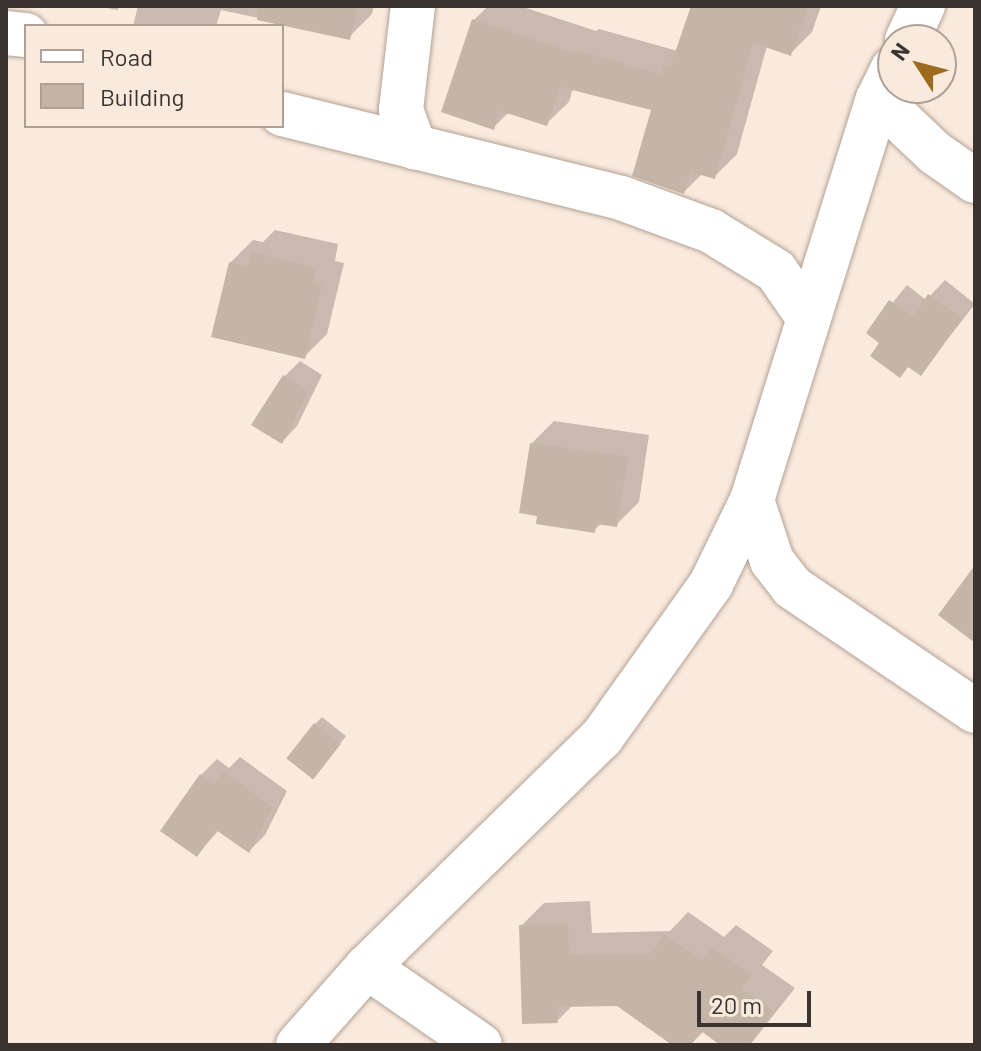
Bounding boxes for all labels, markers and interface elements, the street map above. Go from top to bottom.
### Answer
legend [24,24,284,128]
north arrow [877,24,957,104]
text: N [884,38,914,65]
text: Road [100,42,153,71]
text: Building [100,82,184,111]
scale bar [701,975,815,1025]
text: 20 m [711,990,762,1019]

